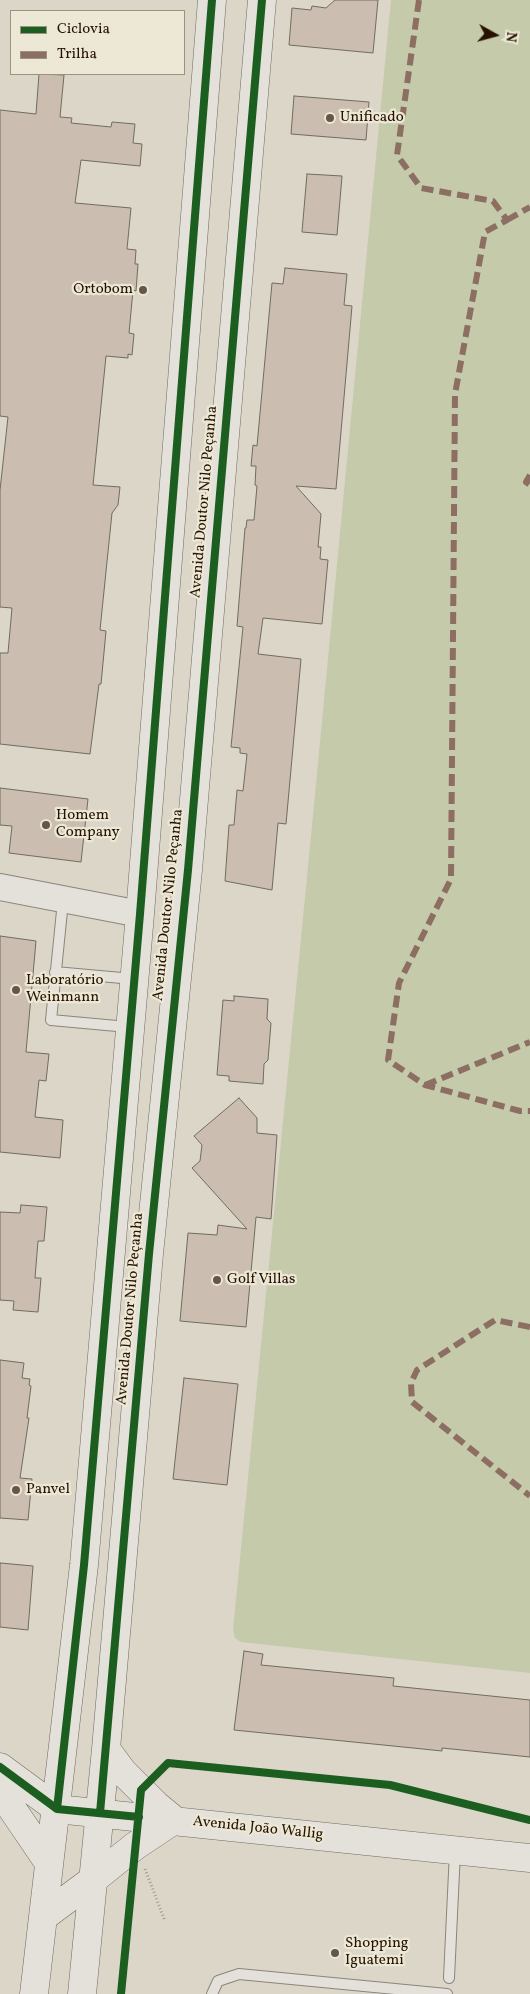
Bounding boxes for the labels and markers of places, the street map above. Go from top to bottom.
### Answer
place label: Unificado [340,109,404,127]
marker: Unificado [324,112,336,124]
place label: Ortobom [73,281,133,299]
marker: Ortobom [137,284,149,296]
place label: Homem Company [56,807,120,842]
marker: Homem Company [40,819,52,831]
place label: Laboratório Weinmann [26,972,103,1007]
marker: Laboratório Weinmann [10,984,22,996]
place label: Golf Villas [227,1271,295,1289]
marker: Golf Villas [211,1274,223,1286]
place label: Panvel [26,1481,70,1499]
marker: Panvel [10,1484,22,1496]
place label: Shopping Iguatemi [345,1935,409,1970]
marker: Shopping Iguatemi [329,1947,341,1959]

